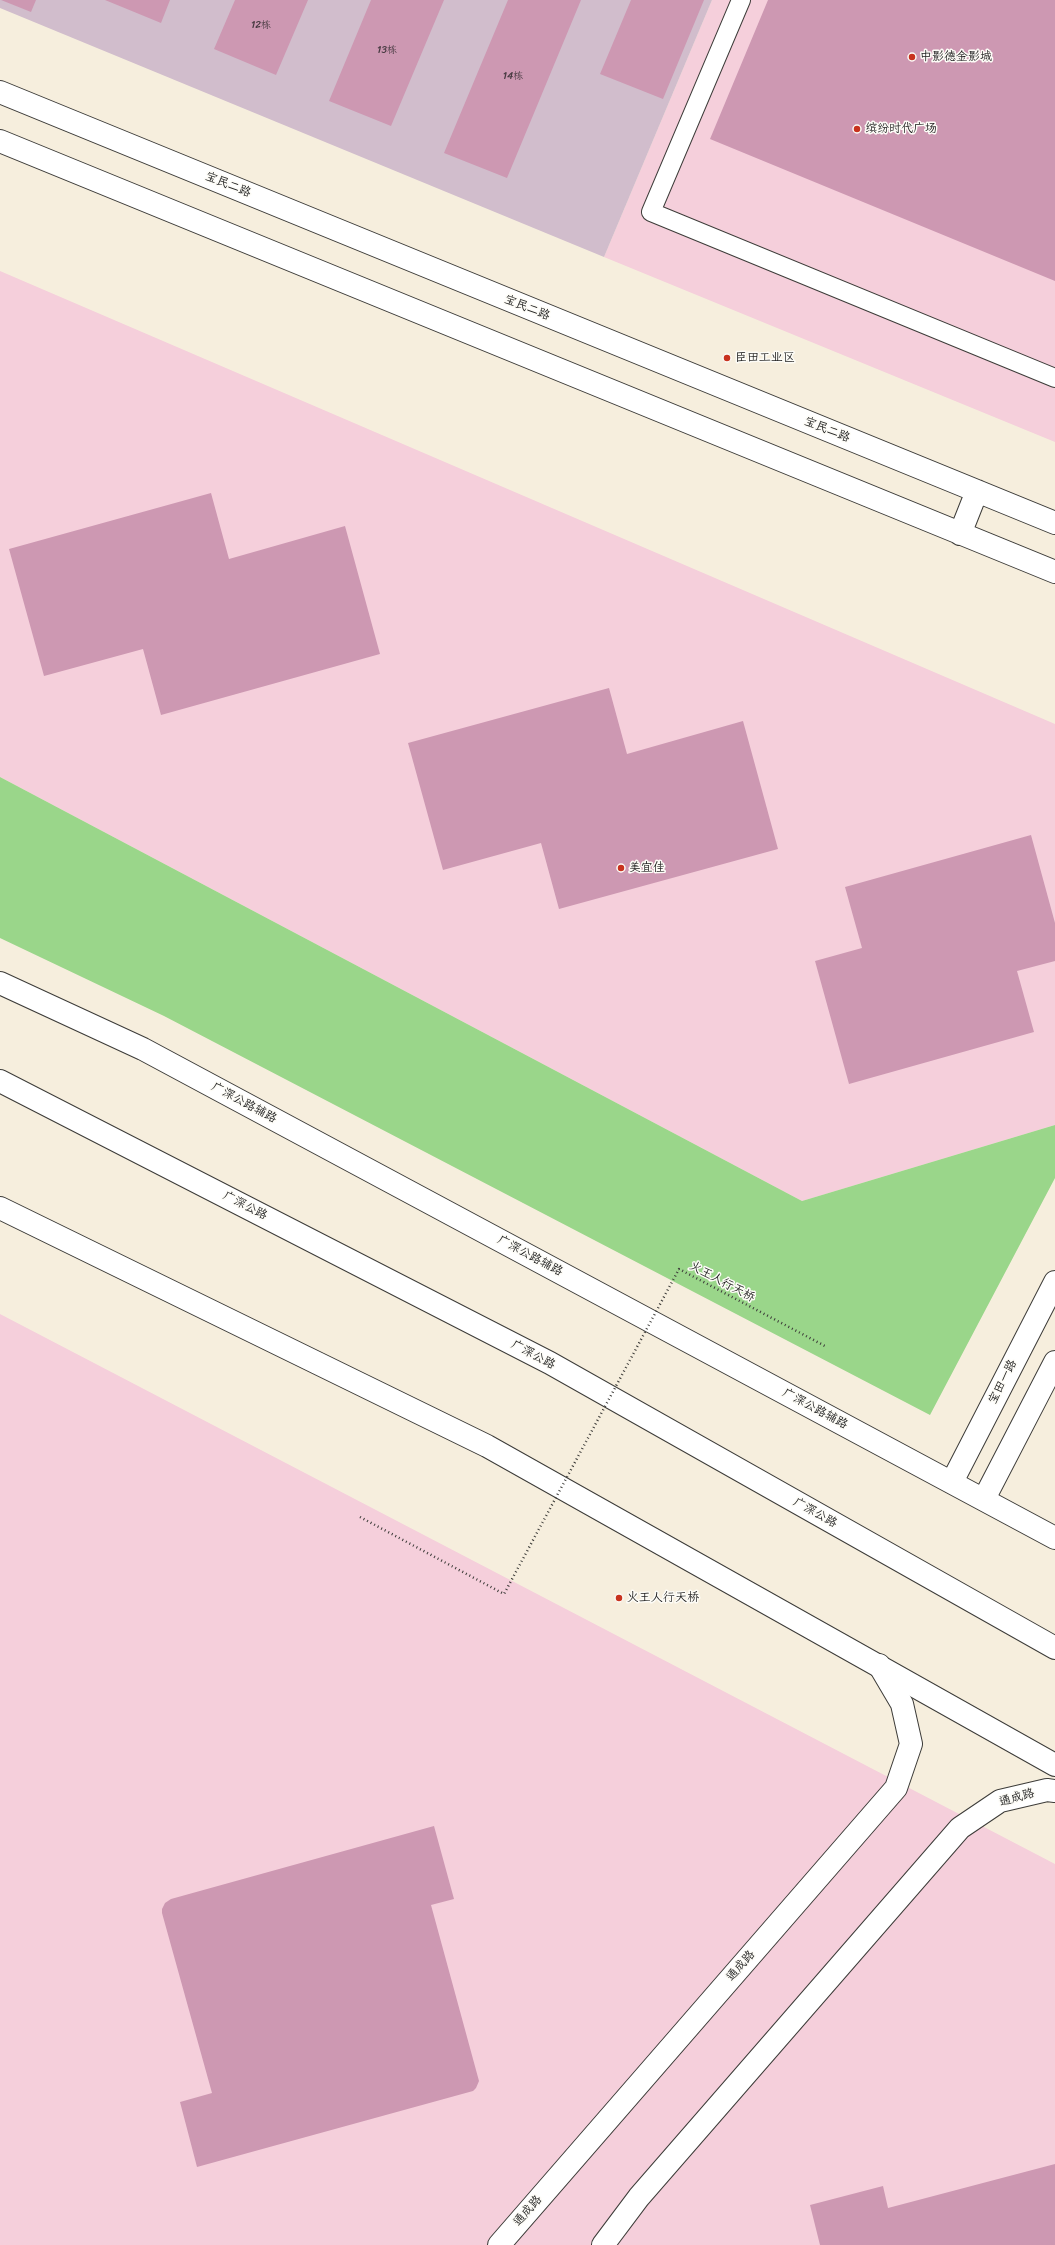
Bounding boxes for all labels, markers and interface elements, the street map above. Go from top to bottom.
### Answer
house number: 12栋 [251,19,271,31]
house number: 13栋 [377,44,397,56]
place label: 中影德金影城 [920,50,992,64]
marker: 中影德金影城 [907,52,917,62]
house number: 14栋 [503,70,523,82]
place label: 缤纷时代广场 [865,122,937,136]
marker: 缤纷时代广场 [852,124,862,134]
street label: 宝民二路 [203,169,253,201]
street label: 宝民二路 [502,292,552,324]
place label: 臣田工业区 [735,351,795,365]
marker: 臣田工业区 [722,353,732,363]
street label: 宝民二路 [802,414,852,446]
place label: 美宜佳 [629,861,665,875]
marker: 美宜佳 [616,863,626,873]
street label: 广深公路辅路 [209,1080,279,1126]
street label: 广深公路 [220,1189,270,1223]
street label: 广深公路辅路 [495,1233,565,1279]
street label: 火王人行天桥 [687,1259,757,1305]
street label: 广深公路 [508,1337,558,1373]
street label: 宝田一路 [986,1357,1020,1407]
street label: 广深公路辅路 [780,1386,850,1432]
street label: 广深公路 [791,1495,839,1531]
place label: 火王人行天桥 [627,1591,699,1605]
marker: 火王人行天桥 [614,1593,624,1603]
street label: 通成路 [998,1786,1036,1810]
street label: 通成路 [724,1948,758,1984]
street label: 通成路 [511,2193,545,2229]

